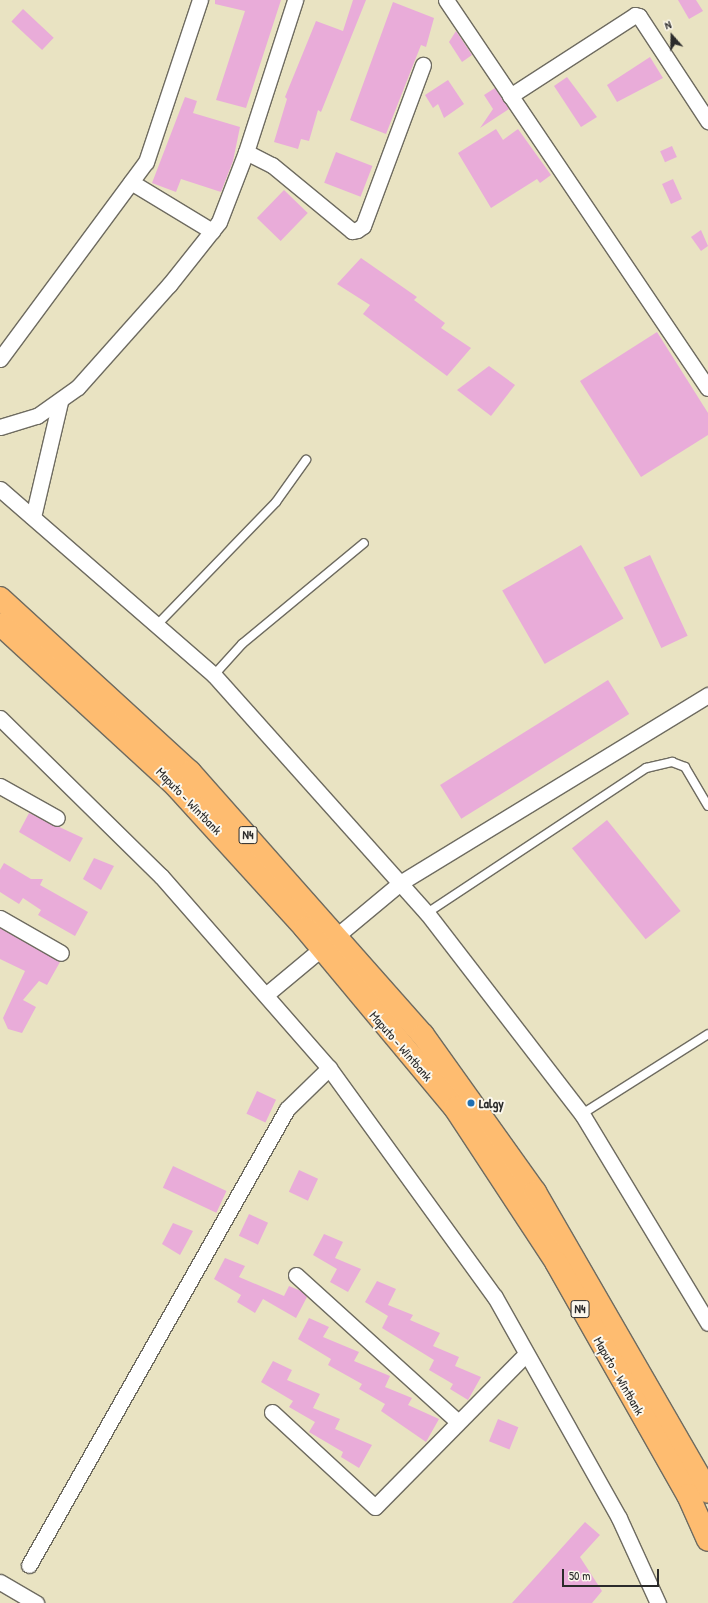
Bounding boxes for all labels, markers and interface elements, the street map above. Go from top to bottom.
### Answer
north arrow [652,16,692,56]
text: N [663,17,673,32]
street label: Maputo - Wintbank [153,764,225,838]
road number: N4 [238,825,258,845]
street label: Maputo - Wintbank [366,1008,436,1084]
place label: Lalgy [479,1095,504,1111]
marker: Lalgy [466,1098,476,1108]
road number: N4 [570,1299,590,1319]
street label: Maputo - Wintbank [590,1334,648,1418]
scale bar [564,1561,661,1587]
text: 50 m [569,1567,590,1584]

